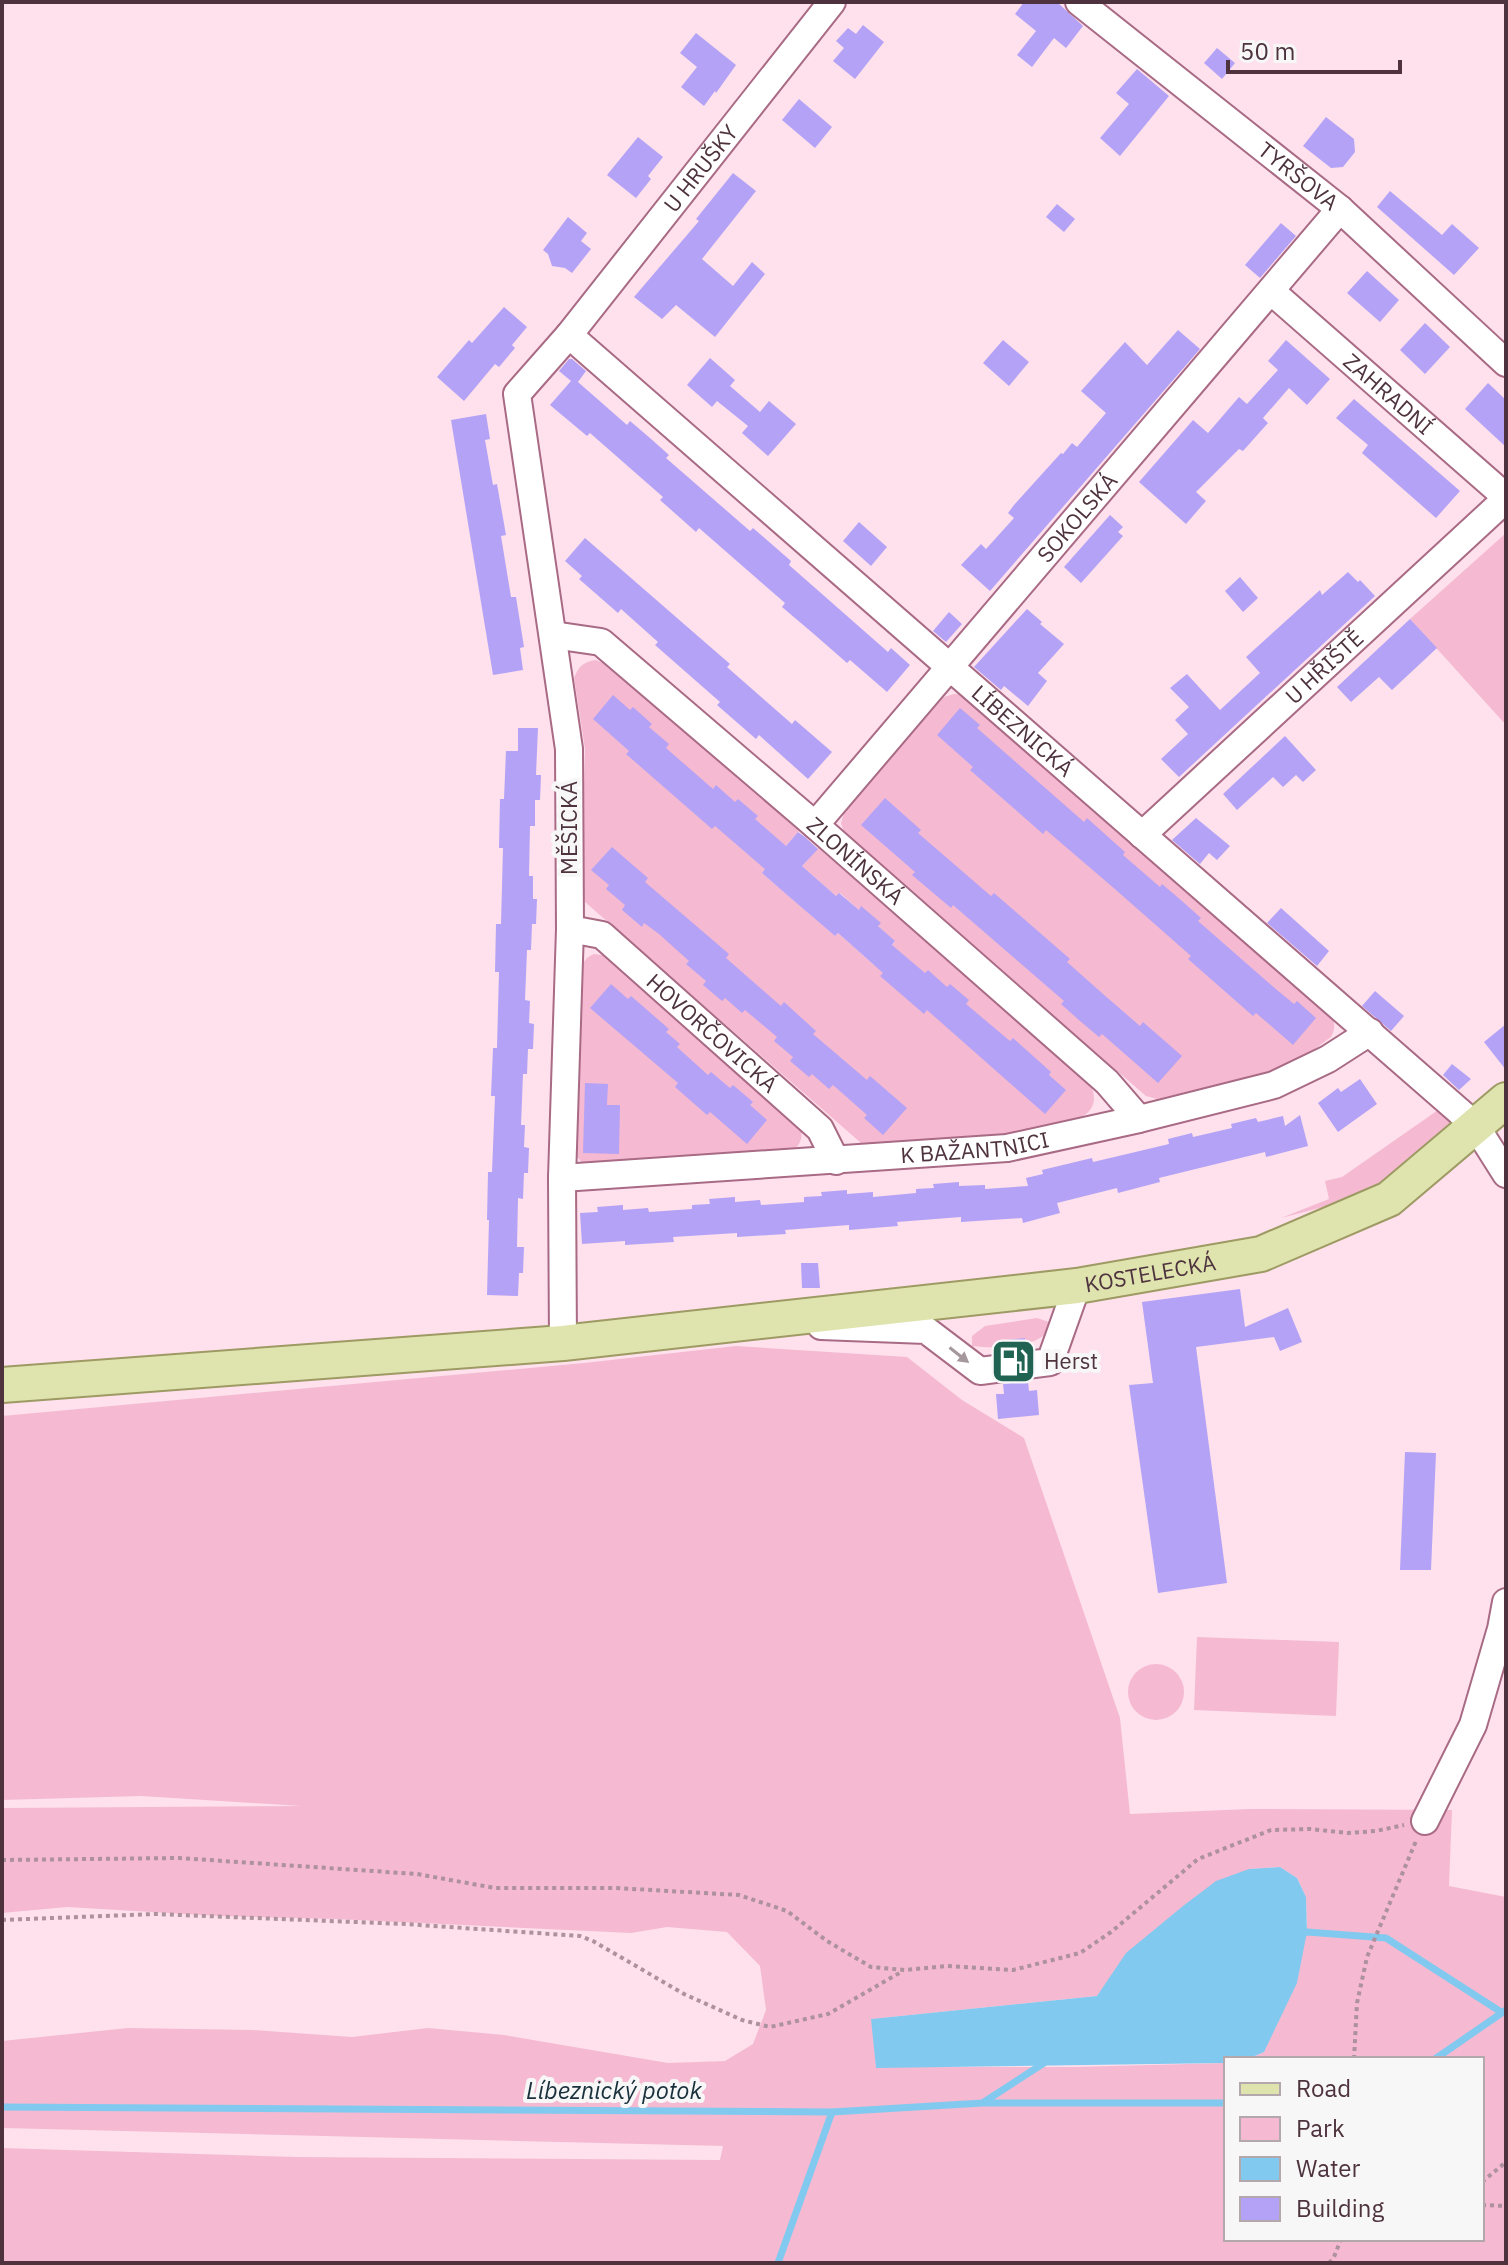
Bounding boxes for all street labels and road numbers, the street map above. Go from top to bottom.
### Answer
street label: U HRUŠKY [657,118,744,218]
street label: TYRŠOVA [1253,135,1345,216]
street label: ZAHRADNÍ [1338,346,1439,441]
street label: SOKOLSKÁ [1030,466,1123,568]
street label: U HŘIŠTĚ [1279,623,1369,710]
street label: LÍBEZNICKÁ [966,678,1080,783]
street label: MĚŠICKÁ [554,781,583,875]
street label: ZLONÍNSKÁ [801,810,910,911]
street label: HOVORČOVICKÁ [641,967,784,1099]
street label: K BAŽANTNICI [900,1124,1052,1169]
street label: KOSTELECKÁ [1082,1247,1218,1298]

